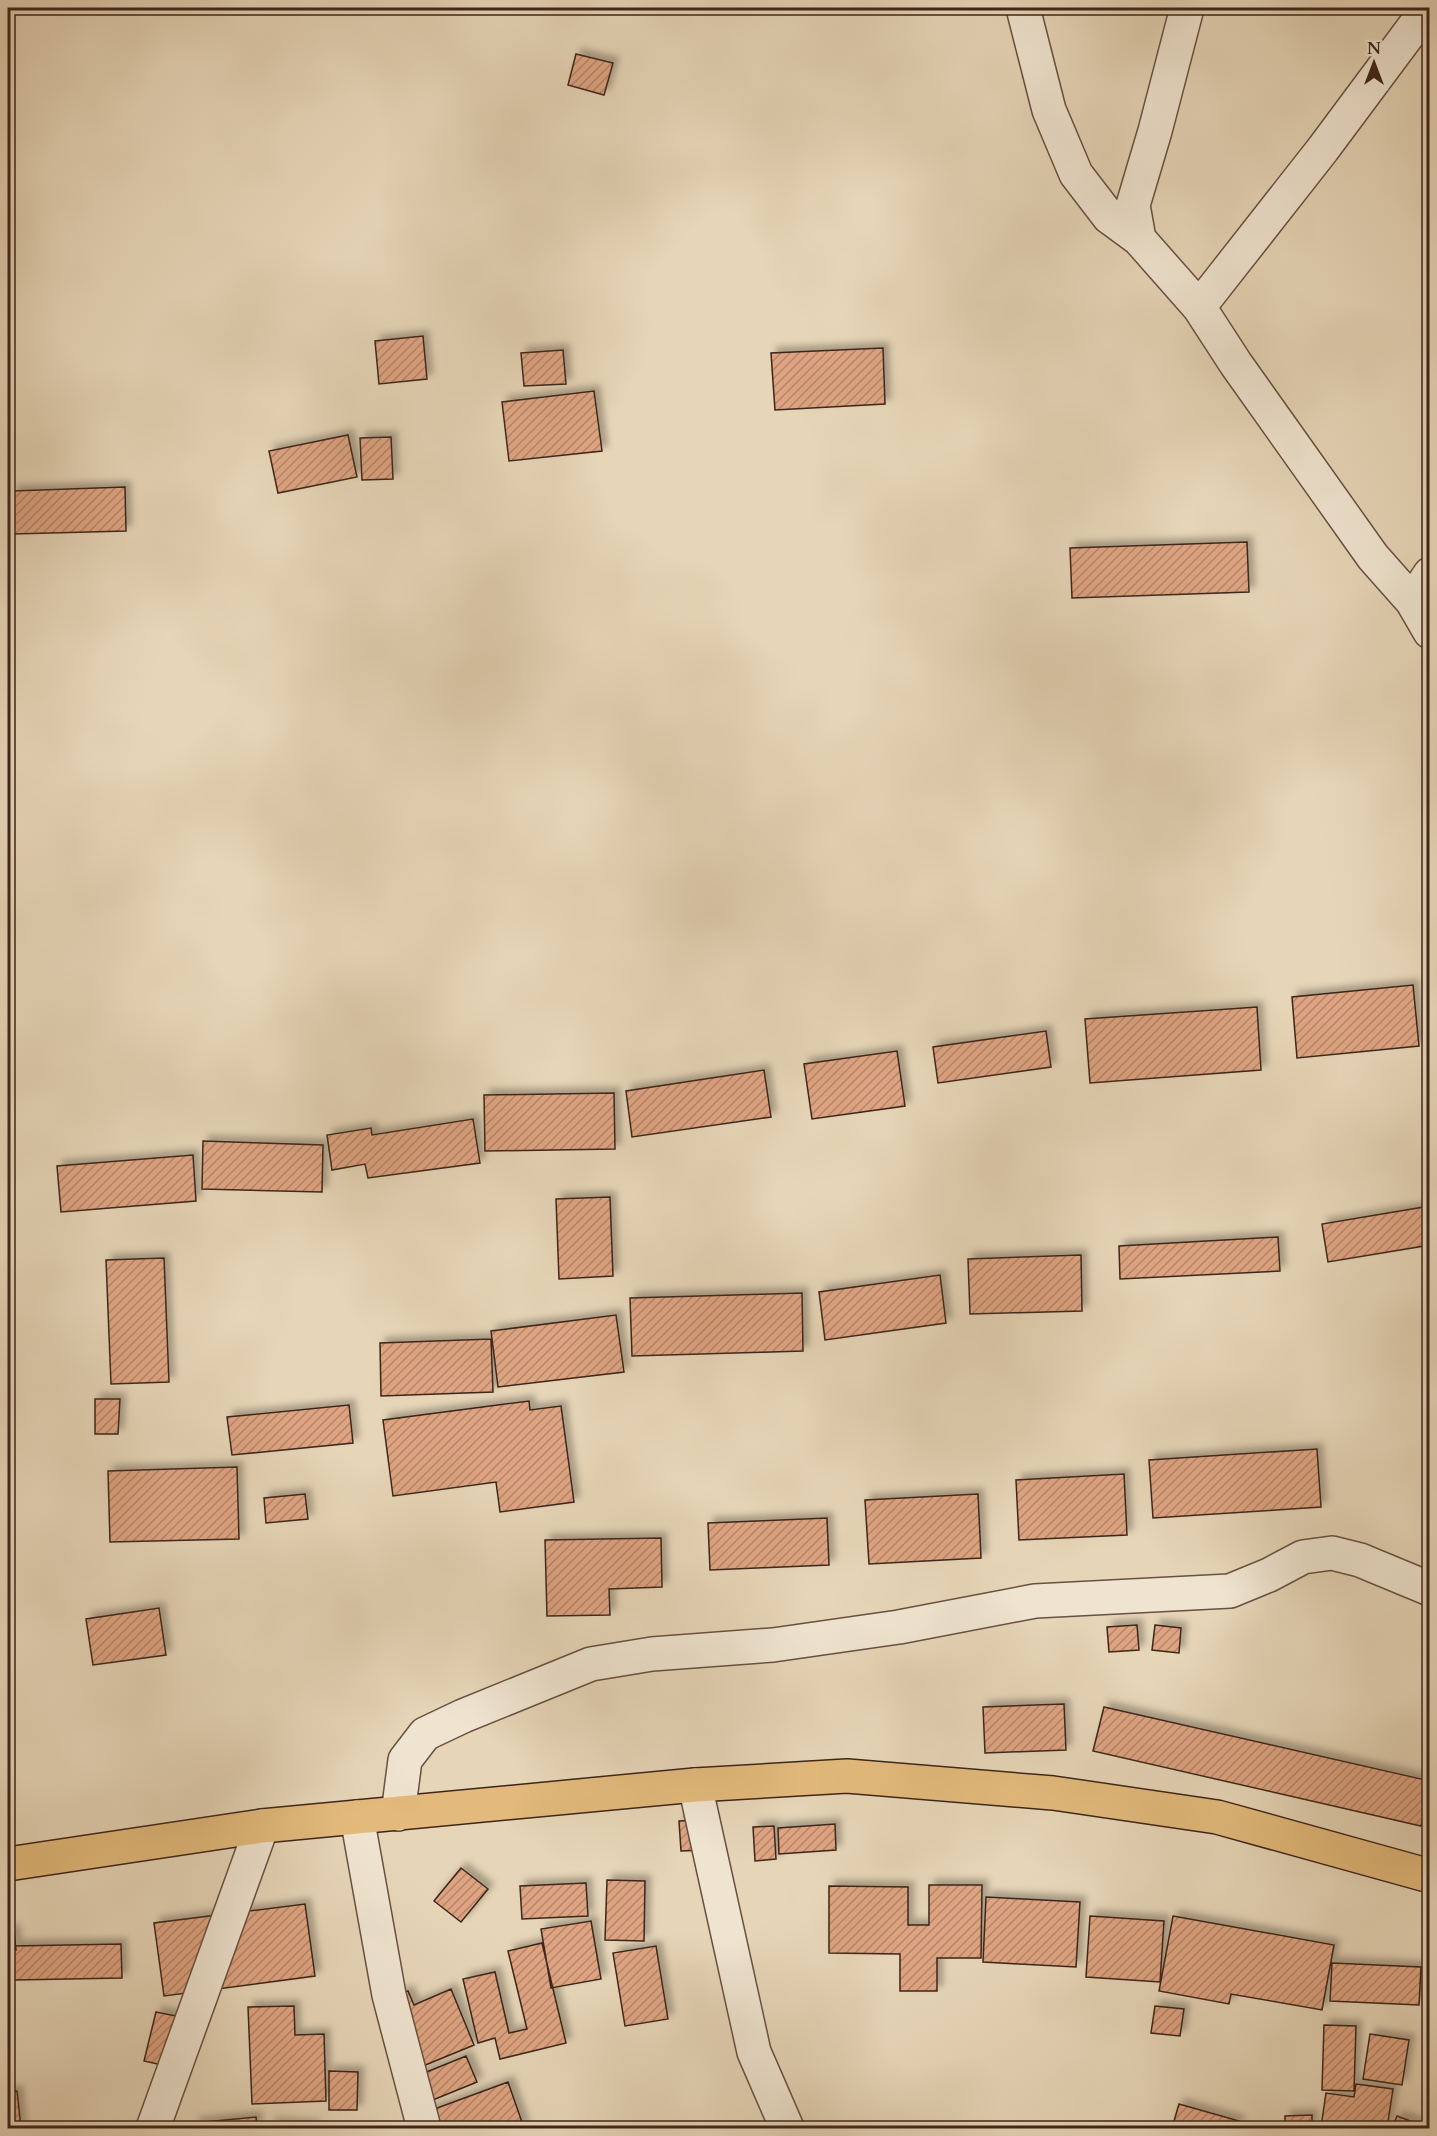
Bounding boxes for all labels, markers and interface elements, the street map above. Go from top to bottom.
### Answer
north arrow [1344,33,1404,93]
text: N [1367,38,1381,60]

